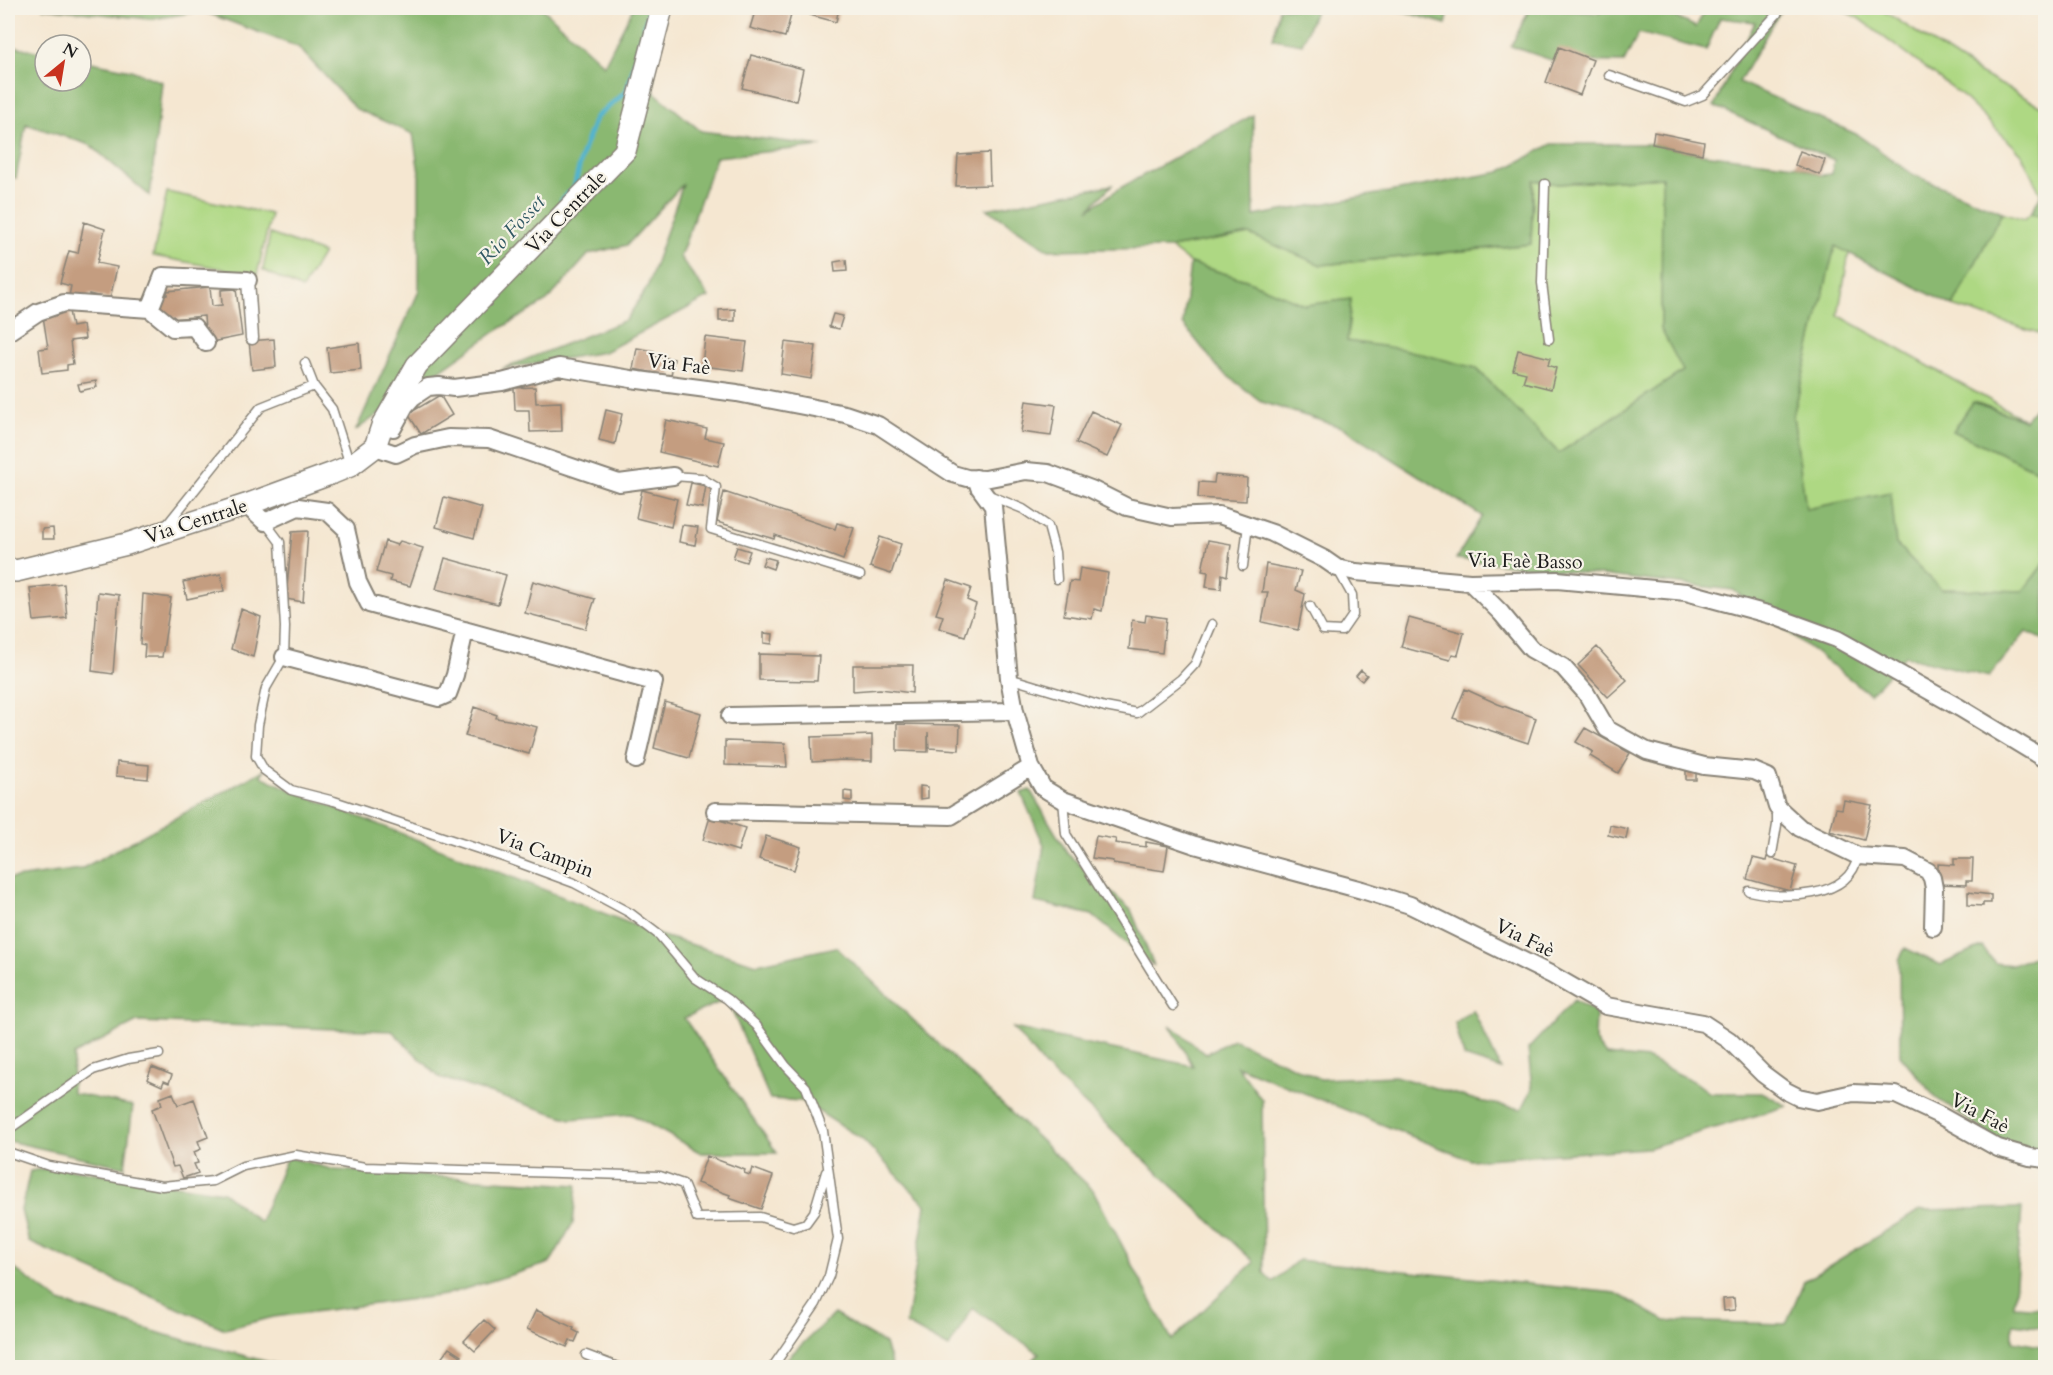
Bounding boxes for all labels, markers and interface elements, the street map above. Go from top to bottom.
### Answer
north arrow [33,33,93,93]
text: N [58,38,82,64]
street label: Via Centrale [519,164,613,260]
water label: Rio Fosset [472,188,553,271]
street label: Via Faè [646,347,712,381]
street label: Via Centrale [141,492,251,550]
street label: Via Faè Basso [1467,546,1583,576]
street label: Via Campin [492,822,598,884]
street label: Via Faè [1491,912,1559,964]
street label: Via Faè [1946,1086,2014,1140]

